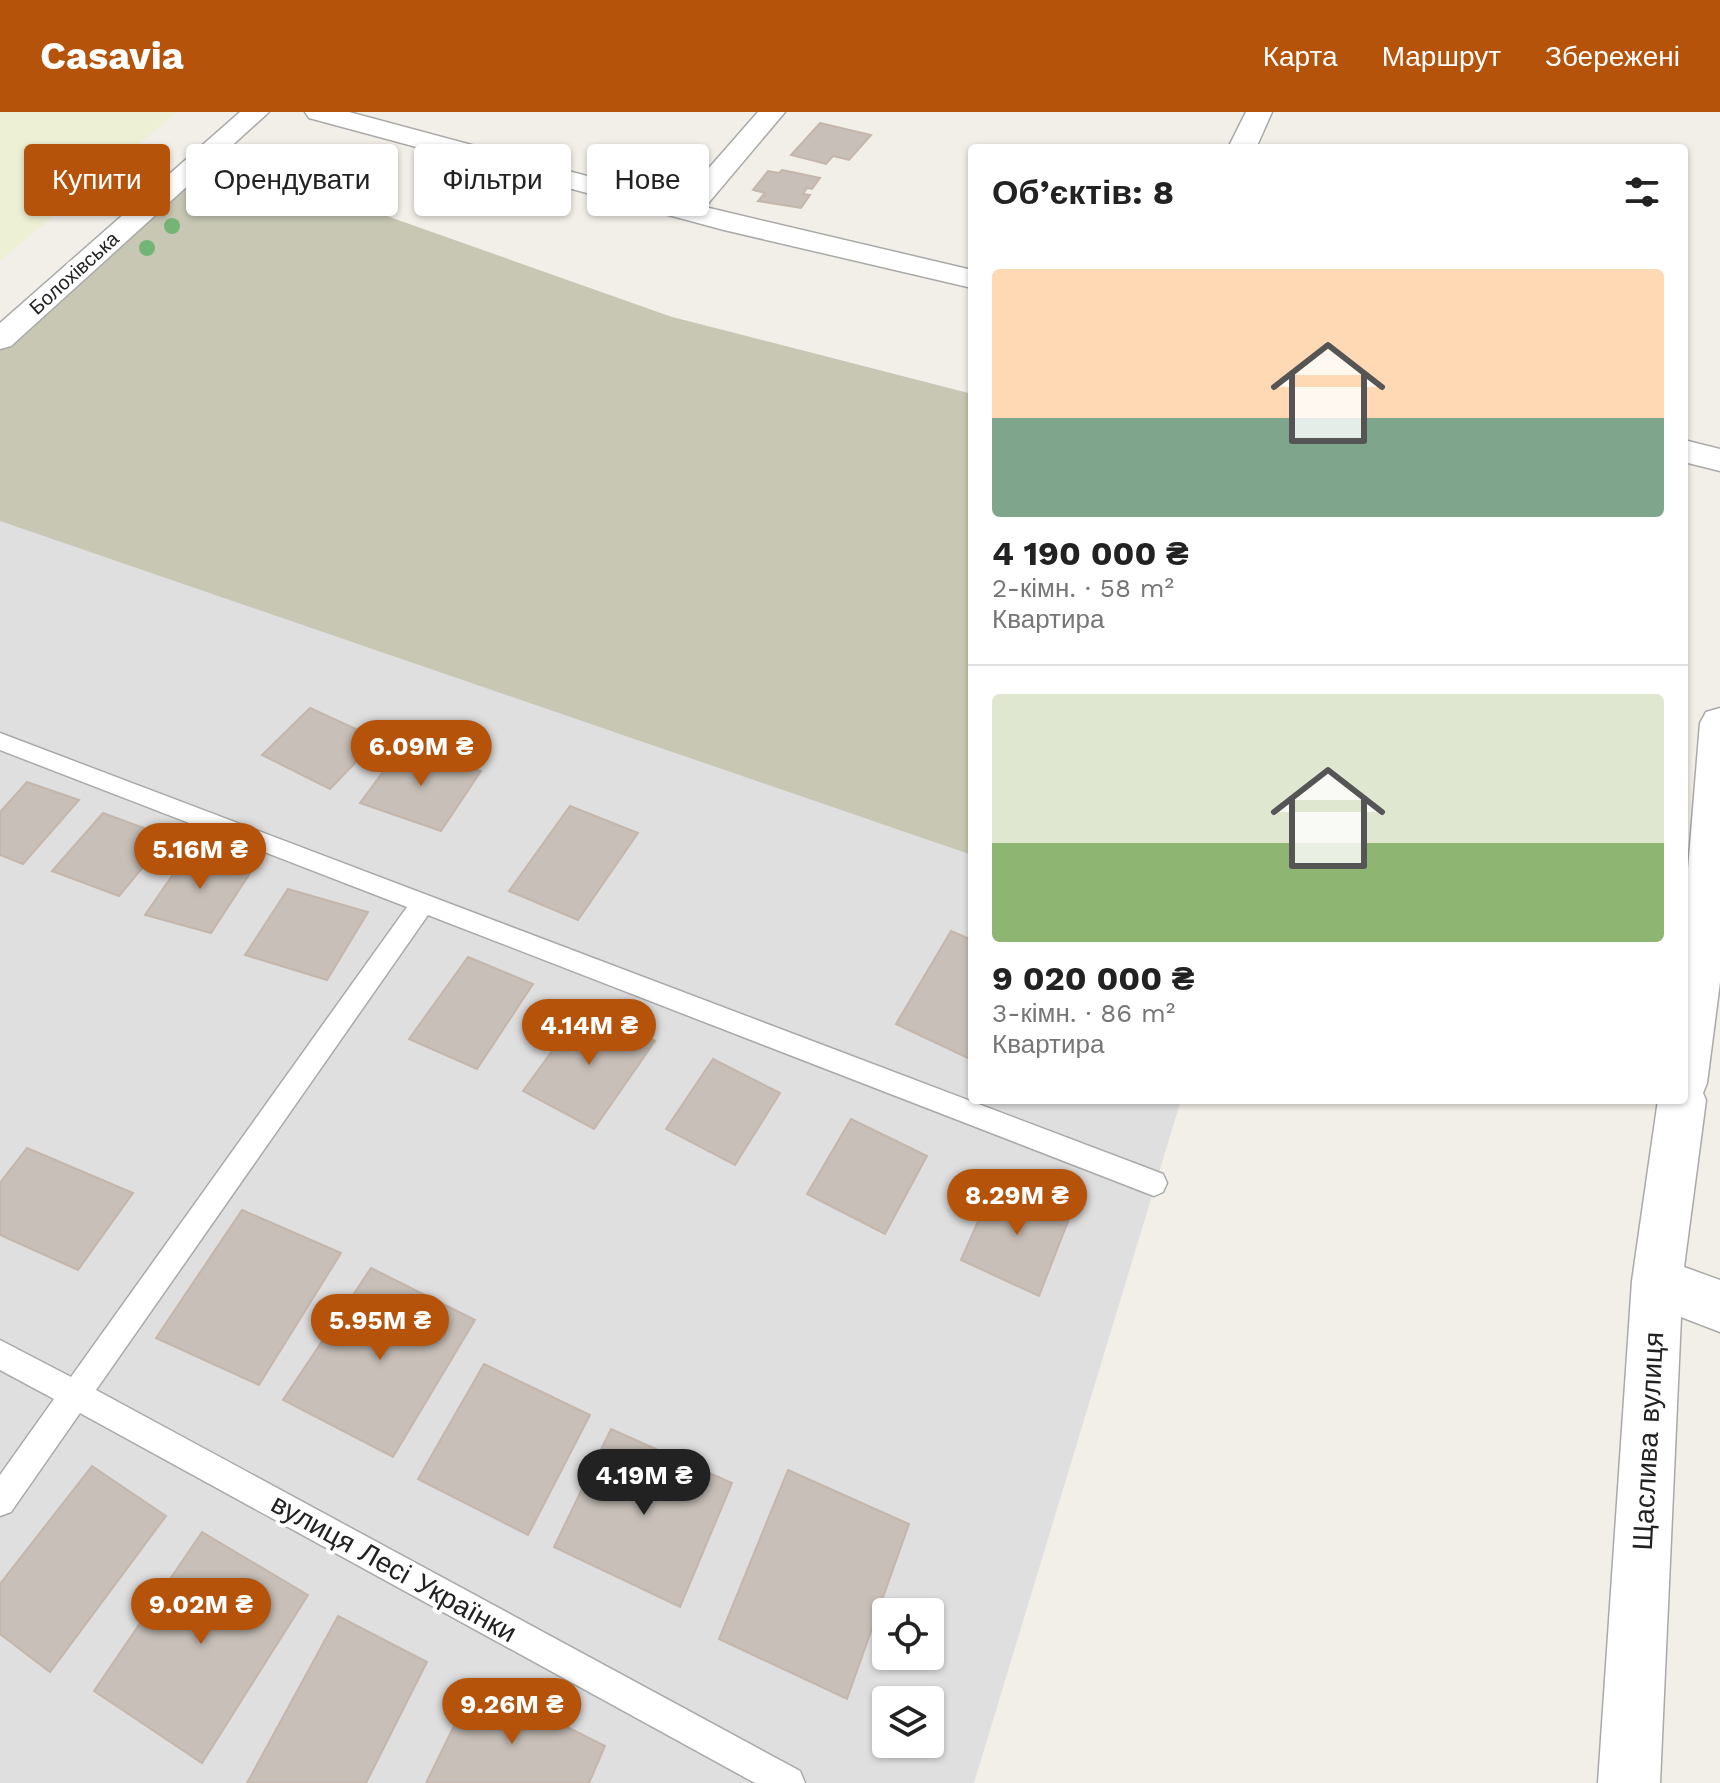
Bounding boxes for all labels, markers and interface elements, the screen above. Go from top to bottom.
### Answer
text: Casavia [40,34,184,78]
text: Карта [1263,40,1338,73]
text: Маршрут [1382,40,1501,73]
text: Збережені [1545,40,1680,73]
chip: Купити [24,144,170,216]
chip: Орендувати [186,144,398,216]
chip: Фільтри [414,144,571,216]
chip: Нове [587,144,709,216]
icon: filters [1620,170,1664,214]
text: Об’єктів: 8 [992,172,1174,212]
street label: Болохівська [24,226,124,319]
icon: home [1256,321,1400,465]
text: 4 190 000 ₴ [992,533,1189,573]
text: 2-кімн. · 58 m² [992,573,1174,603]
text: Квартира [992,604,1104,634]
pin: 6.09M ₴ [347,720,495,788]
text: 6.09M ₴ [369,731,473,761]
icon: home [1256,746,1400,890]
pin: 5.16M ₴ [126,823,274,891]
text: 5.16M ₴ [152,834,248,864]
text: 9 020 000 ₴ [992,958,1195,998]
text: 3-кімн. · 86 m² [992,998,1175,1028]
pin: 4.14M ₴ [515,999,663,1067]
text: 4.14M ₴ [540,1010,638,1040]
text: Квартира [992,1029,1104,1059]
pin: 8.29M ₴ [943,1169,1091,1237]
text: 8.29M ₴ [965,1180,1069,1210]
pin: 5.95M ₴ [306,1294,454,1362]
text: 5.95M ₴ [329,1305,431,1335]
street label: Щаслива вулиця [1626,1331,1670,1551]
pin: 4.19M ₴ [570,1449,718,1517]
text: 4.19M ₴ [595,1460,693,1490]
street label: вулиця Лесі Українки [266,1487,522,1649]
pin: 9.02M ₴ [127,1578,275,1646]
text: 9.02M ₴ [149,1589,253,1619]
map controls [872,1598,944,1758]
button: locate [872,1598,944,1670]
pin: 9.26M ₴ [438,1678,586,1746]
button: layers [872,1686,944,1758]
text: 9.26M ₴ [460,1689,564,1719]

